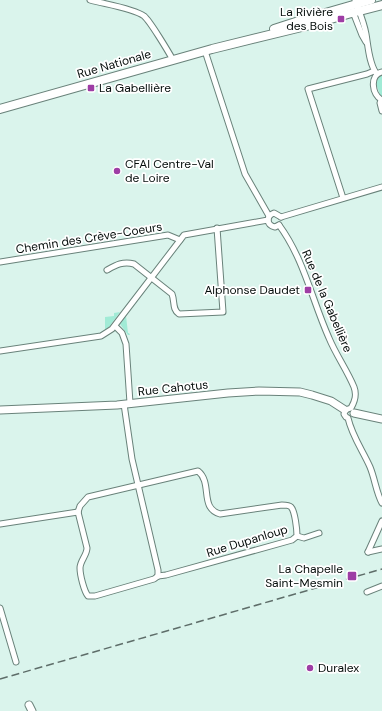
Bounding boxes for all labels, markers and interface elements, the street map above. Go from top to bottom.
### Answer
place label: La Rivière des Bois [280,4,333,34]
marker: La Rivière des Bois [336,14,346,24]
street label: Rue Nationale [75,46,153,82]
place label: La Gabellière [99,80,171,96]
marker: La Gabellière [86,83,96,93]
place label: CFAI Centre-Val de Loire [125,156,214,186]
marker: CFAI Centre-Val de Loire [112,166,122,176]
street label: Chemin des Crève-Coeurs [15,219,163,257]
street label: Rue de la Gabellière [298,247,356,355]
place label: Alphonse Daudet [204,282,300,298]
marker: Alphonse Daudet [303,285,313,295]
street label: Rue Cahotus [137,376,209,400]
street label: Rue Dupanloup [204,521,290,561]
place label: La Chapelle Saint-Mesmin [265,561,343,591]
marker: La Chapelle Saint-Mesmin [346,570,358,582]
place label: Duralex [318,660,359,676]
marker: Duralex [305,663,315,673]

